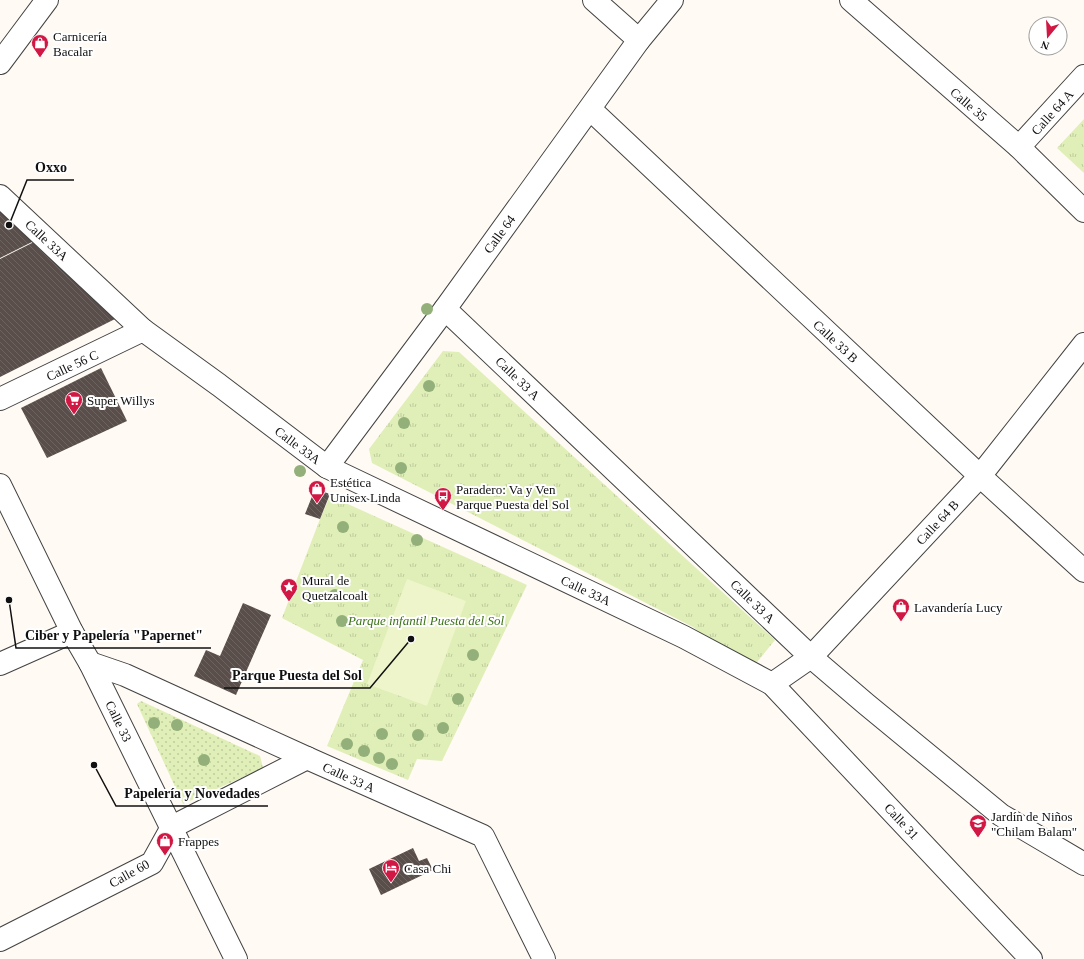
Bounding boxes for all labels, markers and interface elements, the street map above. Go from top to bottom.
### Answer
north arrow [1028,16,1068,56]
place label: Carnicería Bacalar [53,29,107,59]
shop icon: Carnicería Bacalar [30,33,50,58]
text: N [1039,39,1051,52]
street label: Calle 35 [947,84,990,124]
street label: Calle 64 A [1028,86,1077,138]
callout: Oxxo [27,154,74,180]
text: Oxxo [35,160,67,175]
street label: Calle 64 [480,212,519,256]
street label: Calle 33A [22,217,72,264]
street label: Calle 33 B [810,317,861,366]
street label: Calle 56 C [44,347,101,384]
street label: Calle 33 A [492,354,543,403]
supermarket icon: Super Willys [64,390,84,415]
place label: Super Willys [87,393,155,408]
street label: Calle 33A [272,423,324,468]
place label: Estética Unisex Linda [330,475,401,505]
shop icon: Estética Unisex Linda [307,479,327,504]
place label: Paradero: Va y Ven Parque Puesta del Sol [456,482,569,512]
bus stop icon: Paradero: Va y Ven Parque Puesta del Sol [433,486,453,511]
street label: Calle 64 B [913,497,962,548]
street label: Calle 33A [559,572,614,609]
place label: Mural de Quetzalcoalt [302,573,368,603]
place icon: Mural de Quetzalcoalt [279,577,299,602]
street label: Calle 33 A [727,577,778,626]
shop icon: Lavandería Lucy [891,597,911,622]
place label: Lavandería Lucy [914,600,1003,615]
park label: Parque infantil Puesta del Sol [347,613,504,628]
callout: Ciber y Papelería "Papernet" [16,622,211,648]
text: Ciber y Papelería "Papernet" [25,628,203,643]
callout: Parque Puesta del Sol [224,662,370,688]
text: Parque Puesta del Sol [232,668,362,683]
street label: Calle 33 [102,698,135,744]
street label: Calle 33 A [320,759,378,796]
callout: Papelería y Novedades [116,780,268,806]
text: Papelería y Novedades [124,786,260,801]
street label: Calle 31 [881,800,922,842]
place label: Jardín de Niños "Chilam Balam" [991,809,1077,839]
school or university icon: Jardín de Niños "Chilam Balam" [968,813,988,838]
shop icon: Frappes [155,831,175,856]
place label: Frappes [178,834,219,849]
street label: Calle 60 [107,856,152,891]
hotel icon: Casa Chi [381,858,401,883]
place label: Casa Chi [404,861,452,876]

